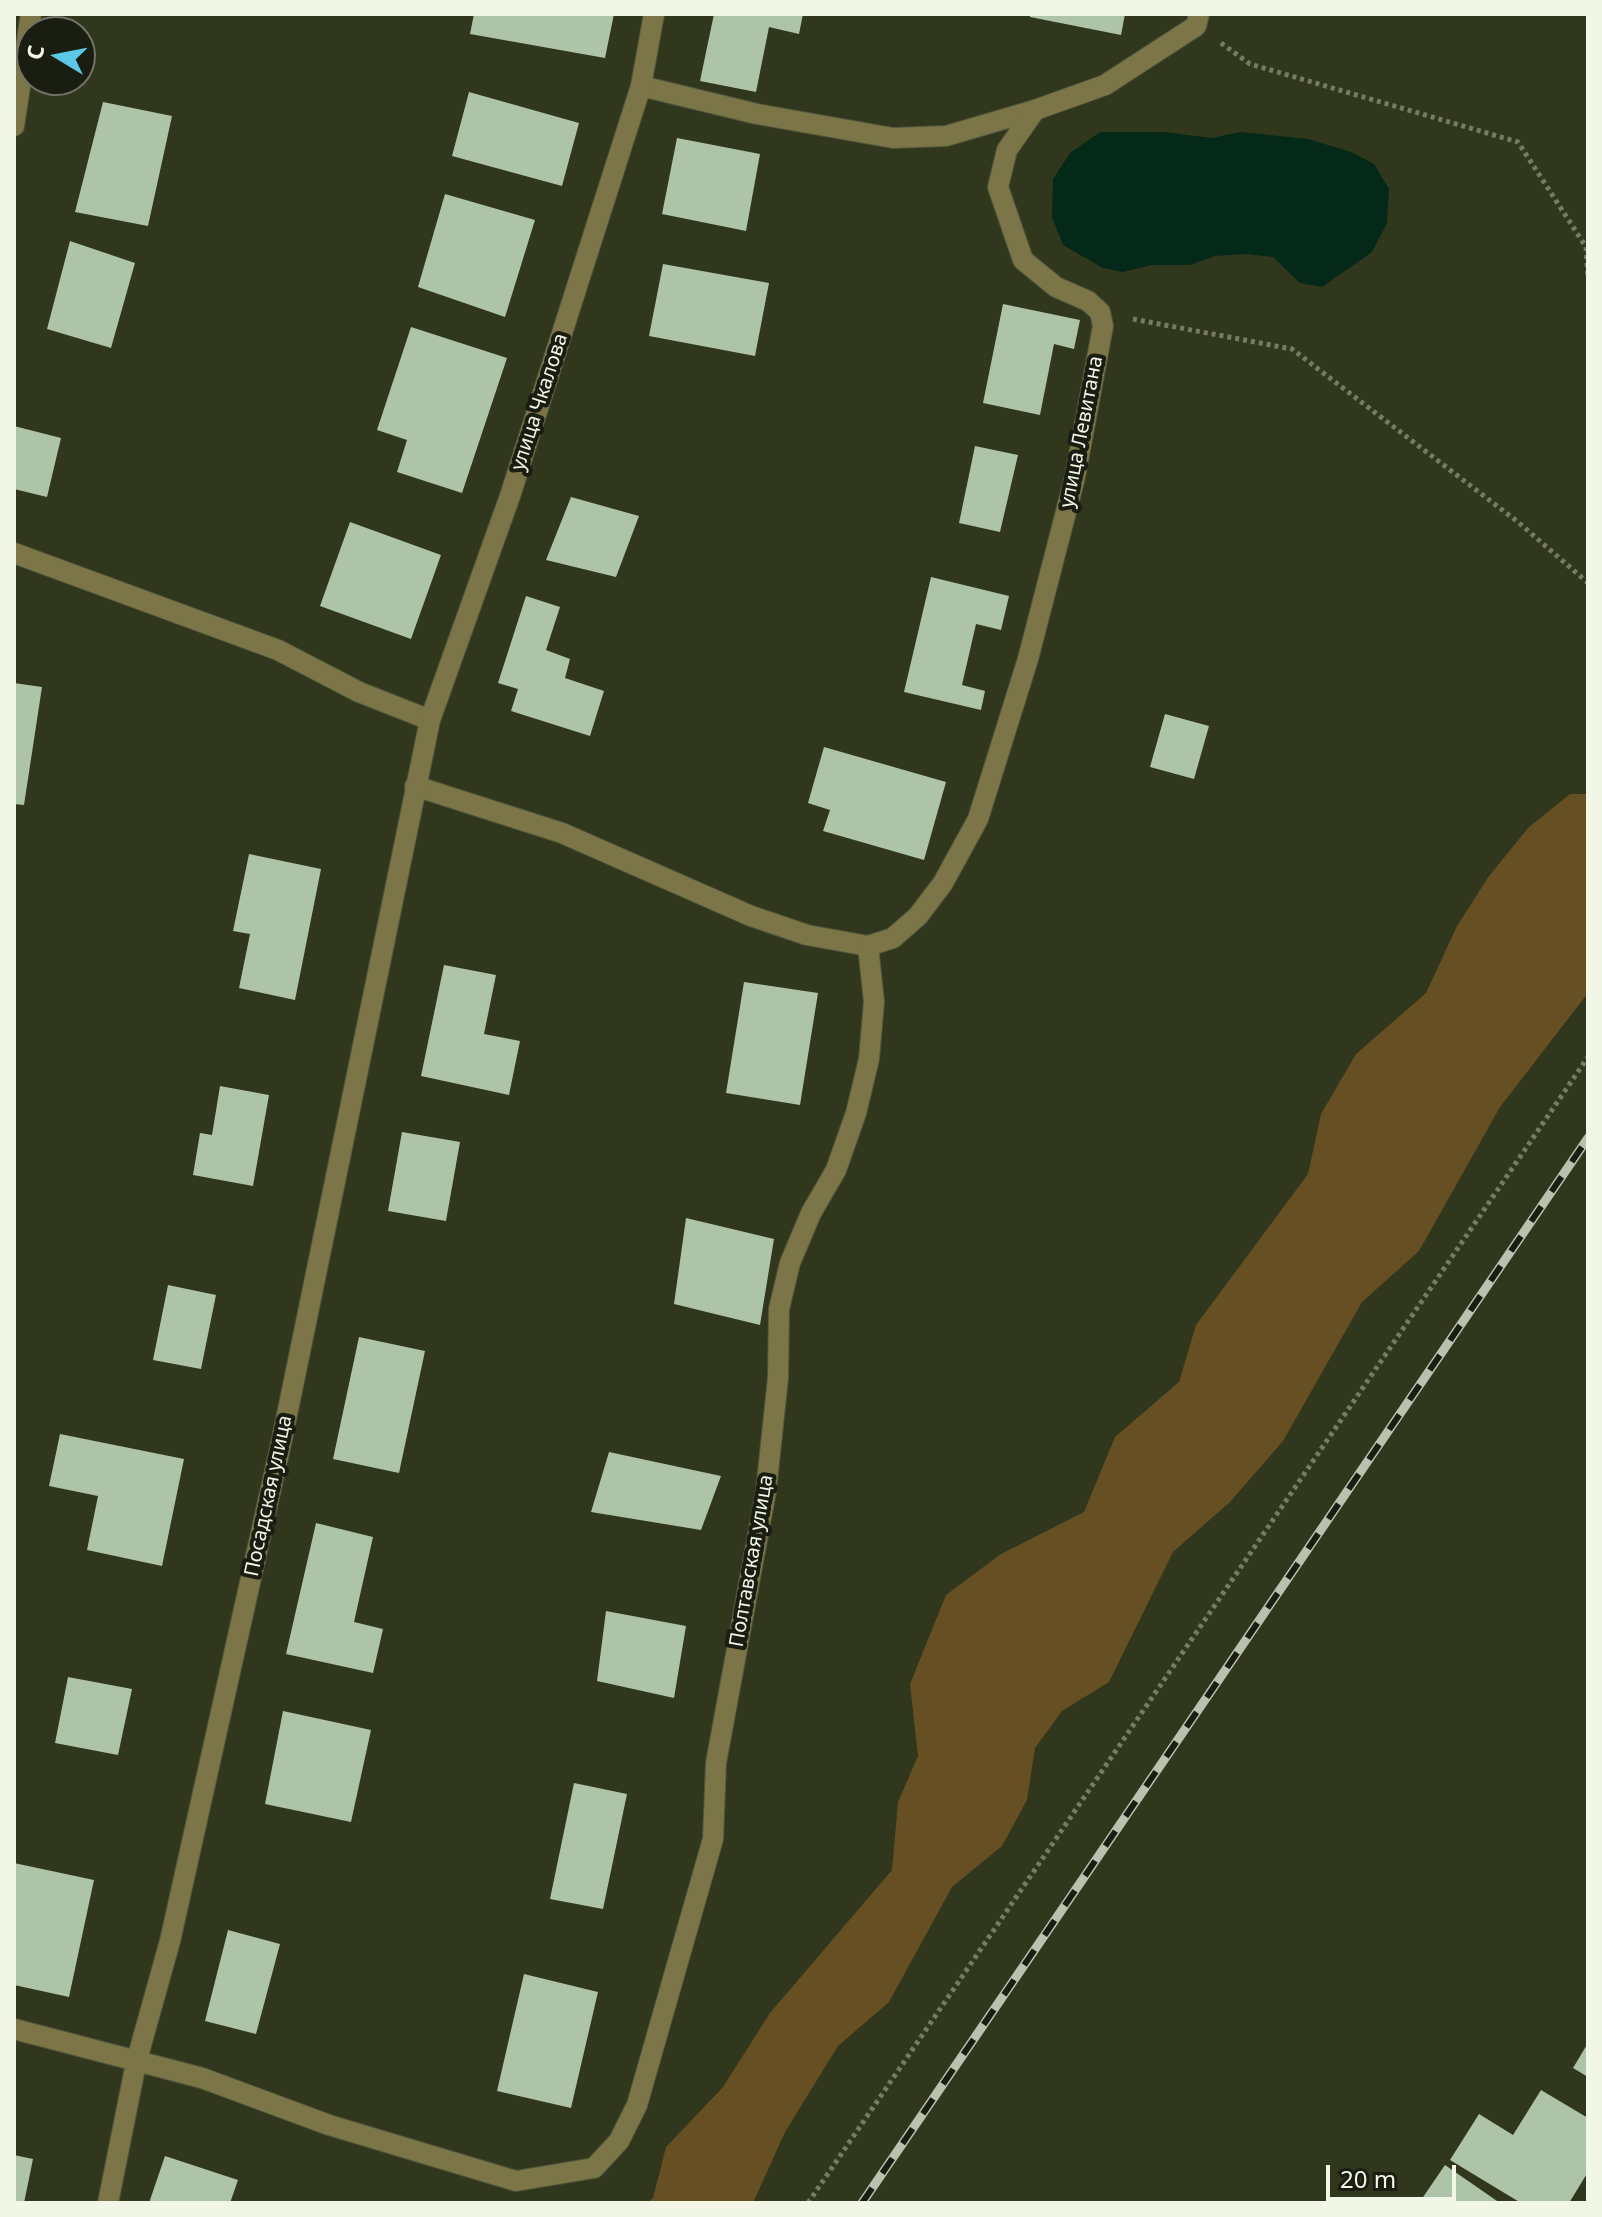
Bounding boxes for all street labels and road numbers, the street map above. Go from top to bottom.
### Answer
street label: улица Чкалова [507,330,573,474]
street label: улица Левитана [1055,354,1109,510]
street label: Посадская улица [240,1413,298,1579]
street label: Полтавская улица [725,1473,779,1649]

